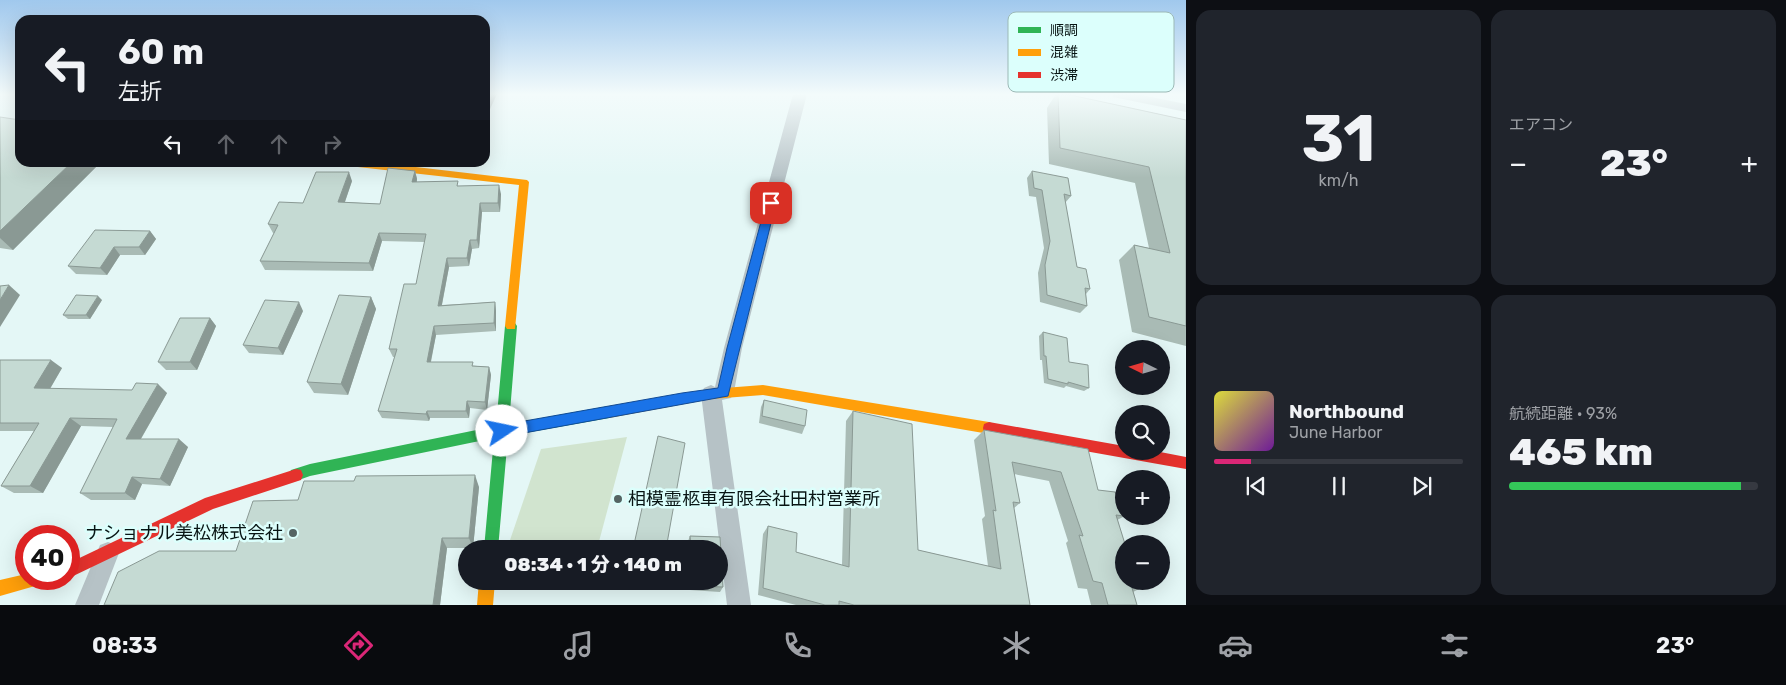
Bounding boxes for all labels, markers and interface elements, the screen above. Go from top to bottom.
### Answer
legend [1008,12,1174,92]
text: 順調 [1050,22,1078,39]
text: 60 m [118,31,204,73]
icon: left [35,35,100,100]
text: 混雑 [1050,44,1078,61]
text: 渋滞 [1050,67,1078,84]
text: 左折 [118,78,162,105]
text: 31 [1301,100,1376,177]
text: エアコン [1509,115,1573,134]
icon: left [159,130,187,158]
icon: ahead [212,130,240,158]
icon: ahead [265,130,293,158]
icon: right [318,130,346,158]
text: 23° [1600,140,1668,186]
text: − [1509,147,1527,180]
text: + [1741,147,1758,180]
text: km/h [1319,171,1358,190]
pin [750,182,792,224]
icon: arrive [757,189,785,217]
north arrow [1115,340,1170,395]
map controls [1115,340,1170,590]
text: Northbound [1289,400,1404,423]
position arrow [475,404,527,456]
text: 航続距離 · 93% [1509,404,1617,423]
button: search [1115,405,1170,460]
text: June Harbor [1289,423,1382,442]
text: 465 km [1509,429,1653,475]
button: + [1115,470,1170,525]
icon: previous [1242,472,1270,500]
icon: pause [1325,472,1353,500]
icon: next [1408,472,1436,500]
place label: 相模霊柩車有限会社田村営業所 [628,488,880,510]
marker: 相模霊柩車有限会社田村営業所 [612,493,624,505]
place label: ナショナル美松株式会社 [85,522,283,544]
speed limit sign: 40 [15,525,80,590]
marker: ナショナル美松株式会社 [287,527,299,539]
button: − [1115,535,1170,590]
text: 08:34 · 1 分 · 140 m [504,553,682,576]
icon: directions [341,628,376,663]
icon: music [561,628,596,663]
icon: phone [780,628,815,663]
icon: climate [999,628,1034,663]
icon: car [1218,628,1253,663]
icon: filters [1437,628,1472,663]
text: 08:33 [92,632,157,659]
text: 23° [1656,632,1694,659]

